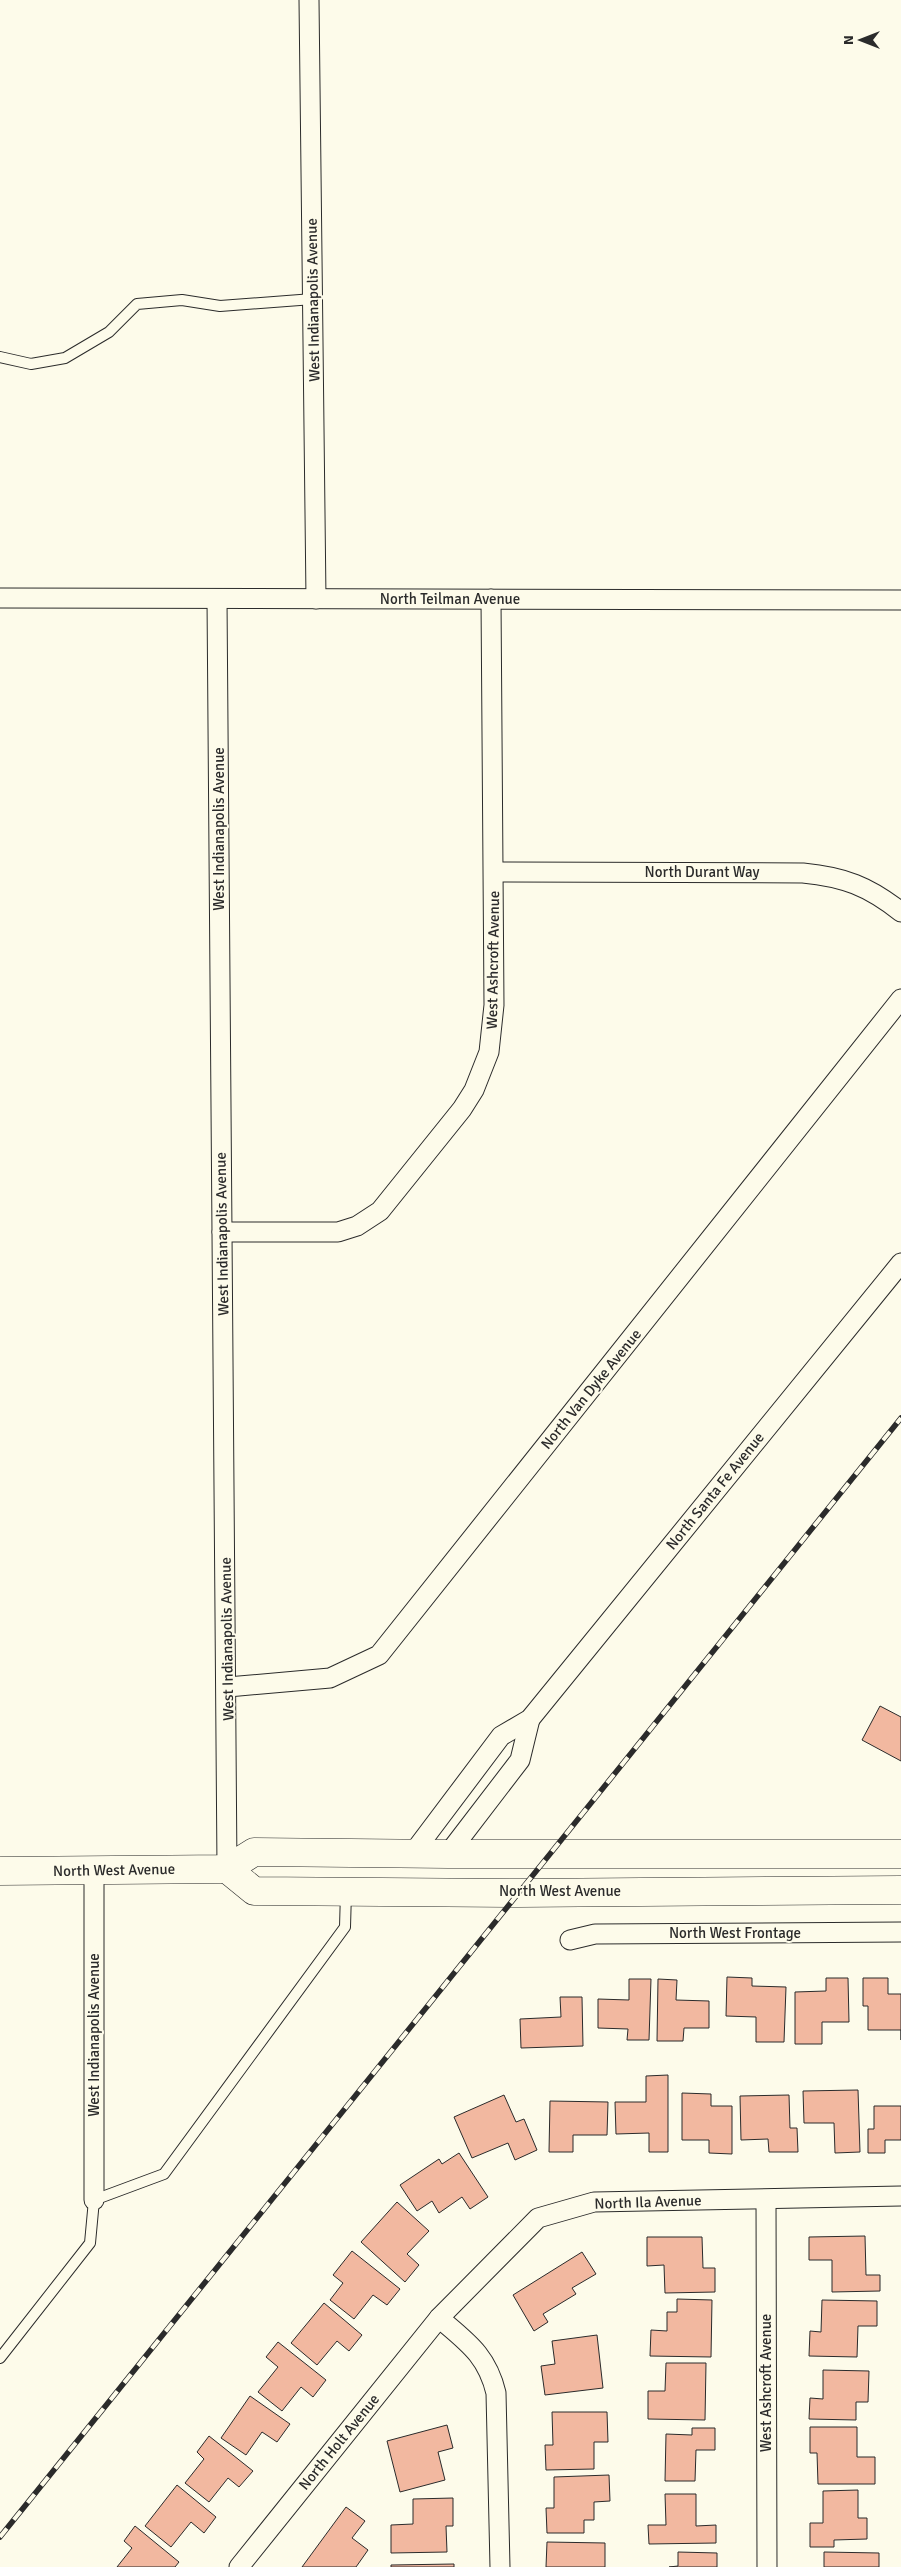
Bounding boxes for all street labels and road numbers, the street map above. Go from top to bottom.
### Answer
street label: West Indianapolis Avenue [303,218,323,382]
street label: North Teilman Avenue [380,590,520,608]
street label: West Indianapolis Avenue [210,747,228,911]
street label: North Durant Way [645,863,759,881]
street label: West Ashcroft Avenue [483,891,503,1029]
street label: West Indianapolis Avenue [212,1152,232,1316]
street label: North Van Dyke Avenue [537,1325,645,1453]
street label: North Santa Fe Avenue [662,1429,768,1553]
street label: West Indianapolis Avenue [217,1557,237,1721]
street label: North West Avenue [53,1860,175,1880]
street label: North West Avenue [499,1882,621,1900]
street label: North West Frontage [669,1924,801,1942]
street label: West Indianapolis Avenue [85,1953,103,2117]
street label: North Ila Avenue [594,2191,702,2213]
street label: West Ashcroft Avenue [757,2314,775,2452]
street label: North Holt Avenue [295,2390,383,2494]

